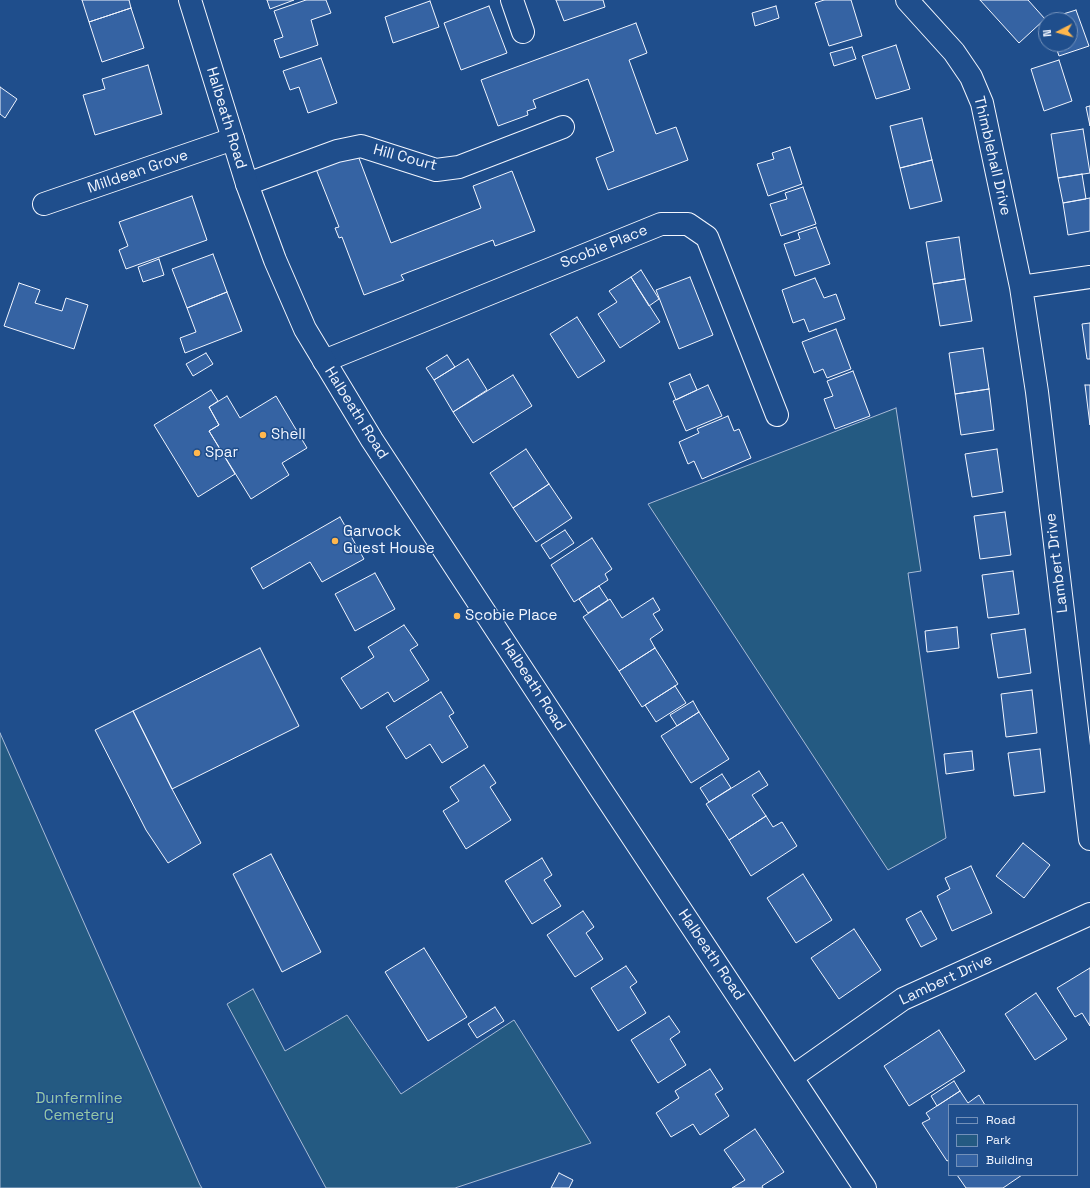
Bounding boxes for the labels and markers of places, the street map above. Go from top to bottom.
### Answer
place label: Shell [271,426,306,444]
marker: Shell [258,430,268,440]
place label: Spar [205,444,238,462]
marker: Spar [192,448,202,458]
place label: Garvock Guest House [343,523,435,558]
marker: Garvock Guest House [330,536,340,546]
place label: Scobie Place [465,607,557,625]
marker: Scobie Place [452,611,462,621]

